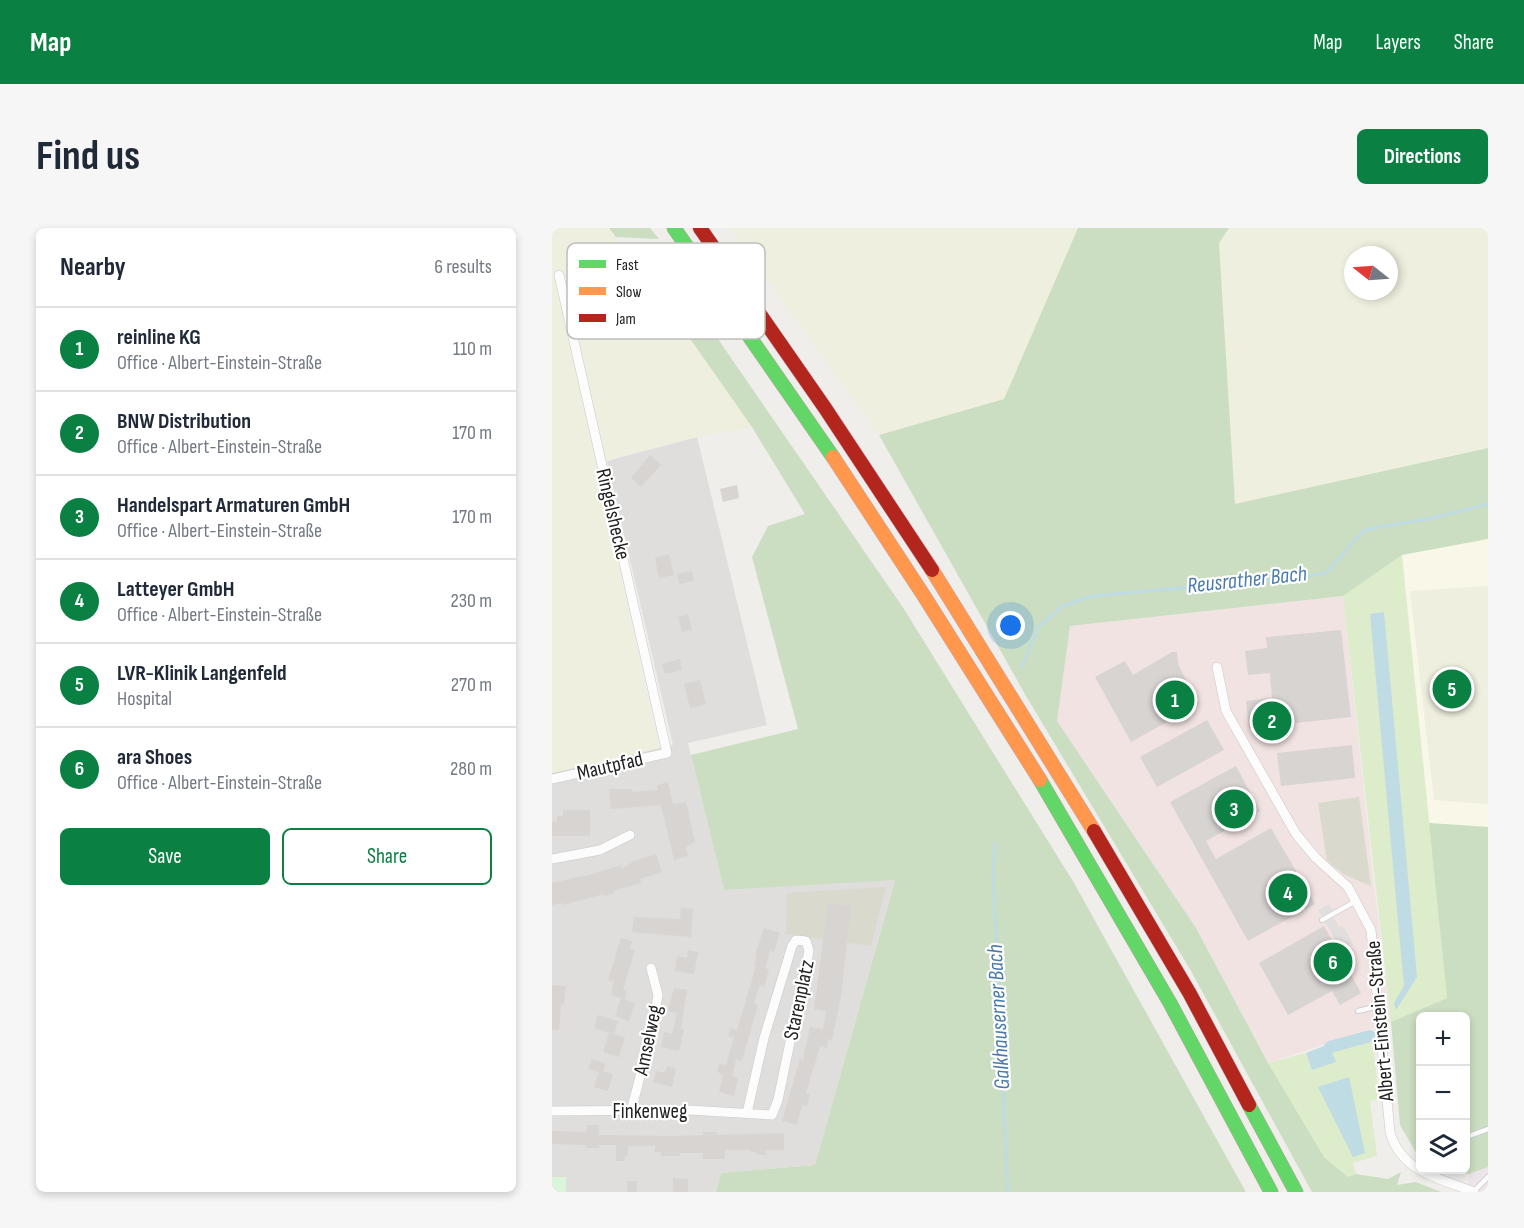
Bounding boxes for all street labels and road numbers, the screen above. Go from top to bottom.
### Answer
street label: Ringelshecke [590,466,636,562]
street label: Mautpfad [575,746,645,786]
street label: Albert-Einstein-Straße [1361,940,1400,1103]
street label: Starenplatz [778,957,820,1042]
street label: Amselweg [628,1003,668,1078]
street label: Finkenweg [613,1099,687,1124]

